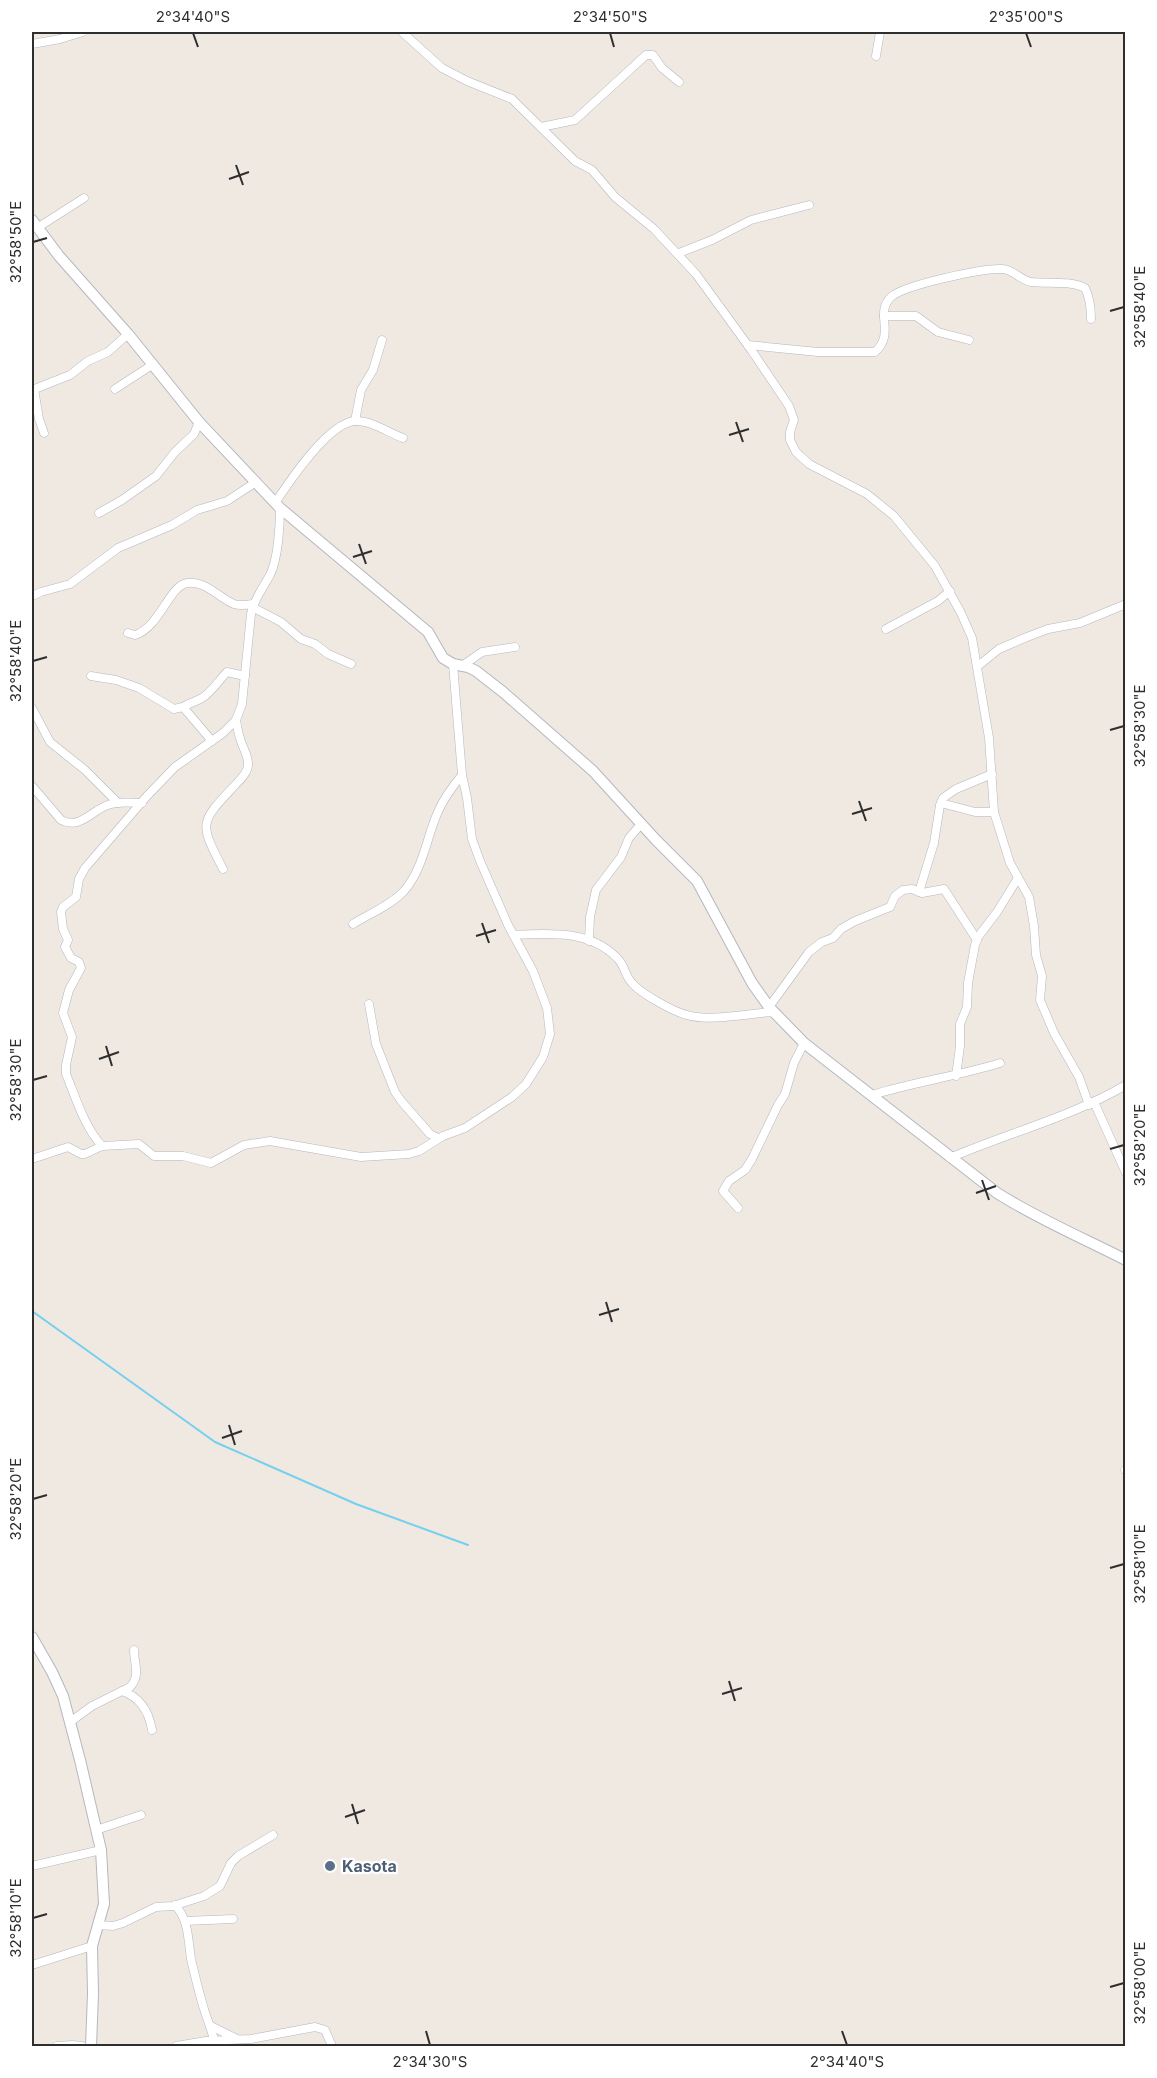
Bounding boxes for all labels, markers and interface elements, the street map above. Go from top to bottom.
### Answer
text: 2°34'40"S [156,7,230,26]
text: 2°34'50"S [573,7,647,26]
text: 2°35'00"S [989,7,1063,26]
text: 32°58'50"E [6,201,25,283]
text: 32°58'40"E [1130,266,1149,348]
text: 32°58'40"E [6,620,25,702]
text: 32°58'30"E [1130,685,1149,767]
text: 32°58'30"E [6,1039,25,1121]
text: 32°58'20"E [1130,1104,1149,1186]
text: 32°58'20"E [6,1458,25,1540]
text: 32°58'10"E [1130,1524,1149,1604]
place label: Kasota [342,1856,397,1876]
marker: Kasota [323,1859,337,1873]
text: 32°58'10"E [6,1878,25,1958]
text: 32°58'00"E [1130,1941,1149,2025]
text: 2°34'30"S [393,2052,467,2071]
text: 2°34'40"S [810,2052,884,2071]

